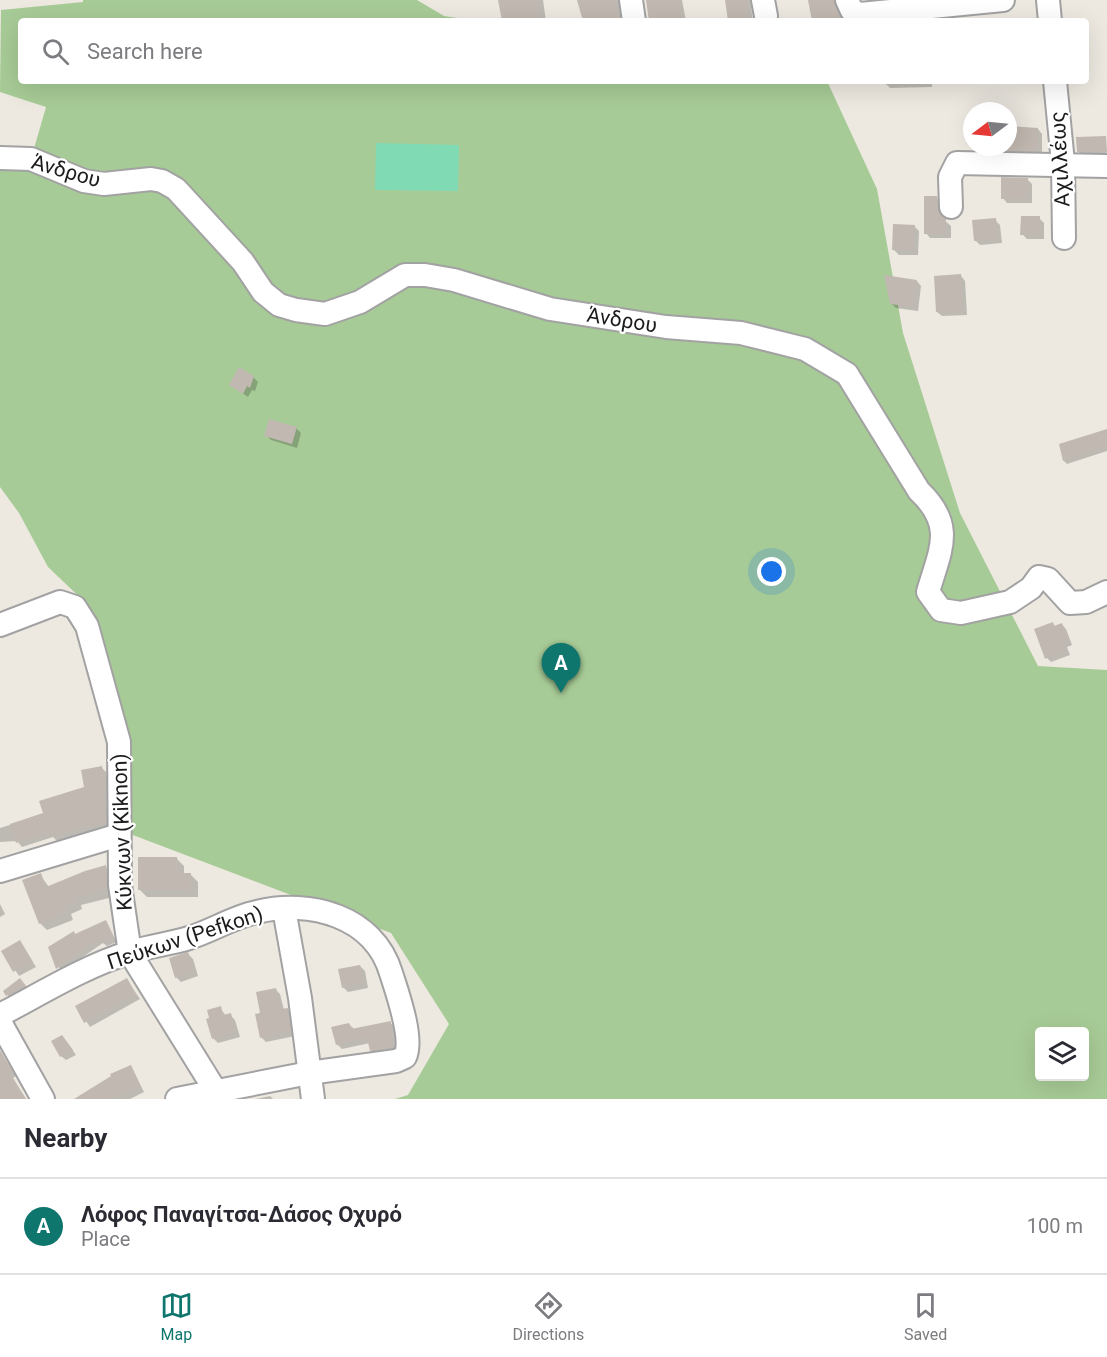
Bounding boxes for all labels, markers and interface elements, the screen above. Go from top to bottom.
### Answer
search box [18,18,1089,84]
icon: search [39,35,72,68]
text: Search here [87,39,203,64]
north arrow [963,102,1017,156]
street label: Αχιλλέως [1046,111,1074,207]
street label: Άνδρου [29,150,103,192]
street label: Άνδρου [585,303,659,337]
your location [757,557,786,586]
pin: A [542,644,580,693]
street label: Κύκνων (Kiknon) [107,753,137,911]
street label: Πεύκων (Pefkon) [104,902,266,974]
map controls [1035,1027,1089,1081]
button: layers [1035,1027,1089,1081]
text: Nearby [24,1123,107,1153]
text: Λόφος Παναγίτσα-Δάσος Οχυρό [81,1202,402,1227]
text: A [37,1214,50,1238]
text: 100 m [1027,1214,1083,1238]
text: Place [81,1227,130,1251]
tab: Map [160,1289,193,1344]
tab: Directions [512,1289,584,1344]
tab: Saved [904,1289,947,1344]

